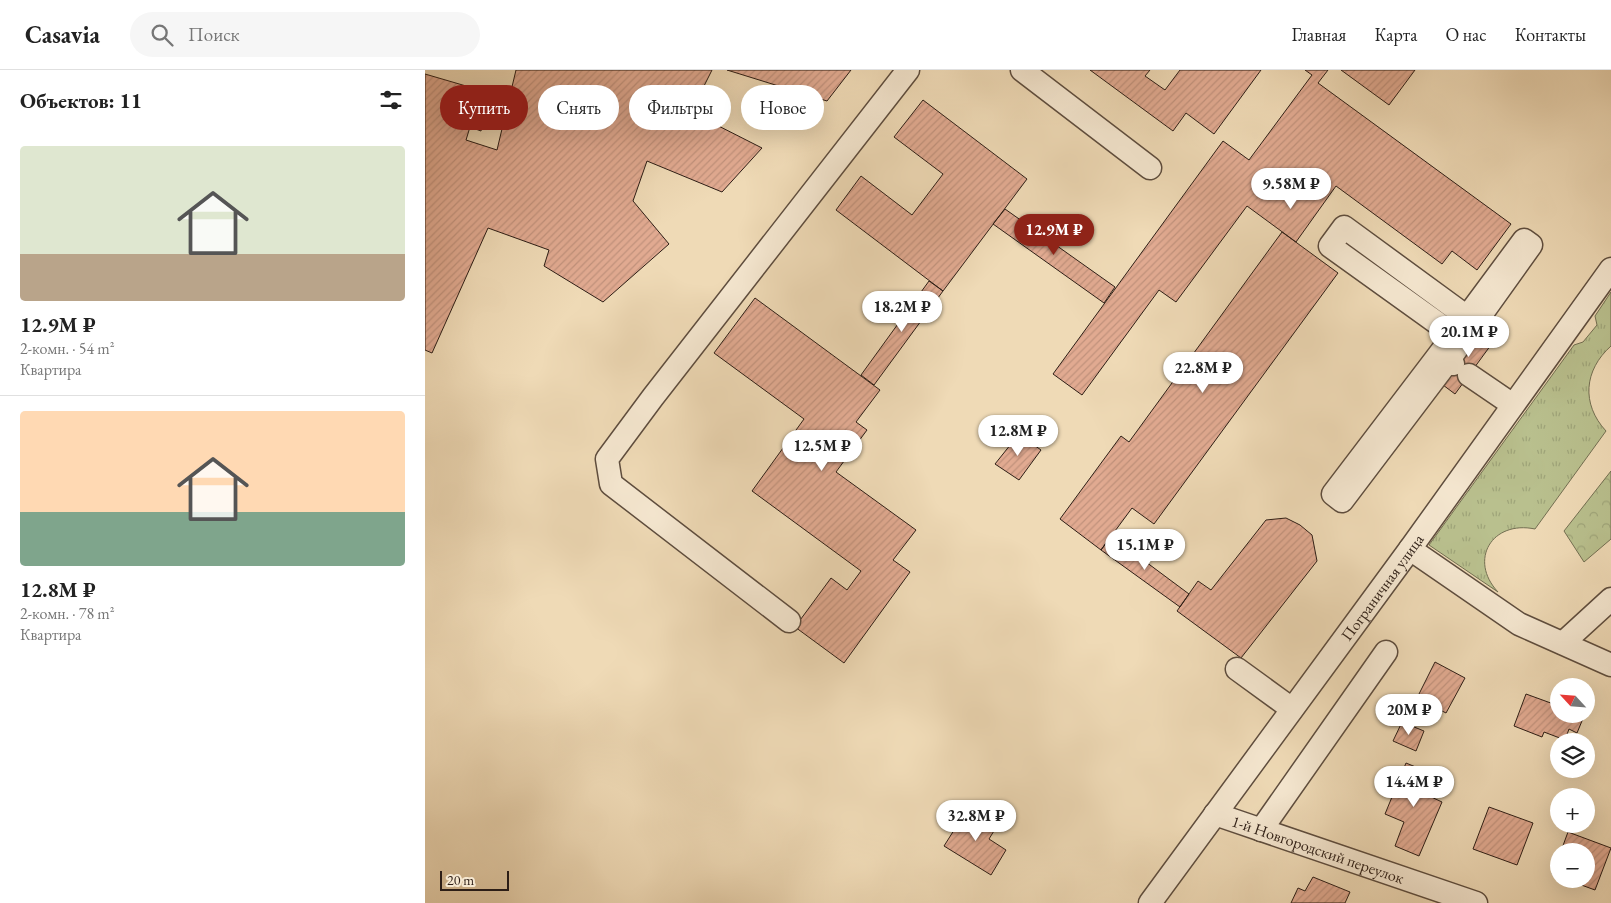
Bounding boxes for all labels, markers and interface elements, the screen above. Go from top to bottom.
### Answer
search box [130,12,480,57]
text: Casavia [25,19,100,50]
icon: search [148,21,176,49]
text: Поиск [188,22,240,47]
text: Главная [1292,23,1346,46]
text: Карта [1374,23,1417,46]
text: О нас [1445,23,1487,46]
text: Контакты [1515,23,1586,46]
chip: Купить [440,85,528,130]
chip: Снять [538,85,619,130]
chip: Фильтры [629,85,731,130]
chip: Новое [741,85,824,130]
icon: filters [377,86,405,114]
text: Объектов: 11 [20,87,142,114]
pin: 9.58M ₽ [1245,168,1337,210]
text: 9.58M ₽ [1262,173,1320,194]
icon: home [168,178,258,268]
pin: 12.9M ₽ [1008,214,1100,256]
text: 12.9M ₽ [1025,219,1083,240]
pin: 18.2M ₽ [856,290,948,333]
text: 18.2M ₽ [873,296,931,317]
text: 12.9M ₽ [20,311,96,338]
pin: 20.1M ₽ [1423,316,1515,358]
text: 20.1M ₽ [1440,321,1498,342]
text: 2-комн. · 54 m² [20,338,115,359]
pin: 22.8M ₽ [1157,352,1249,394]
text: 22.8M ₽ [1174,357,1232,378]
text: Квартира [20,359,81,380]
pin: 12.8M ₽ [972,414,1064,457]
text: 12.8M ₽ [989,420,1047,441]
pin: 12.5M ₽ [776,430,868,472]
text: 12.5M ₽ [793,435,851,456]
icon: home [168,444,258,534]
pin: 15.1M ₽ [1099,528,1191,571]
street label: Пограничная улица [1336,529,1429,645]
text: 15.1M ₽ [1116,534,1174,555]
text: 12.8M ₽ [20,576,96,603]
text: 2-комн. · 78 m² [20,603,115,624]
text: Квартира [20,624,81,645]
north arrow [1550,678,1595,722]
map controls [1550,678,1595,888]
pin: 20M ₽ [1374,694,1444,736]
text: 20M ₽ [1386,699,1432,720]
button: layers [1550,733,1595,778]
pin: 14.4M ₽ [1368,766,1460,808]
text: 14.4M ₽ [1385,771,1443,792]
button: + [1550,788,1595,833]
pin: 32.8M ₽ [930,800,1022,842]
text: 32.8M ₽ [947,805,1005,826]
street label: 1-й Новгородский переулок [1229,810,1408,888]
button: − [1550,843,1595,888]
scale bar [440,868,509,891]
text: 20 m [447,871,474,889]

